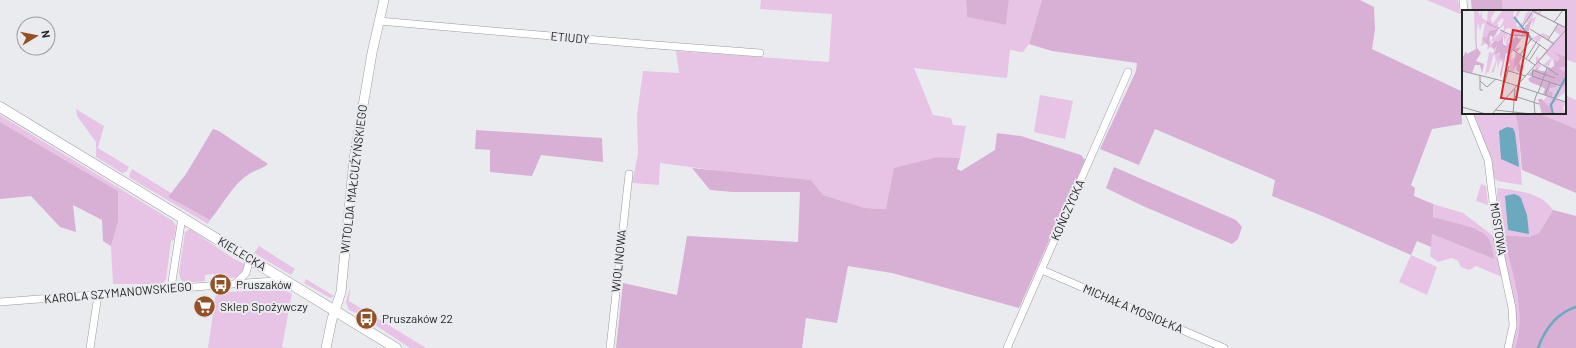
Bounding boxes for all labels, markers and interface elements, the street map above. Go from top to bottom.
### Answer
inset map [1462,10,1566,114]
north arrow [16,16,56,56]
street label: ETIUDY [550,28,590,46]
text: N [39,29,53,39]
street label: WITOLDA MAŁCUŻYŃSKIEGO [337,104,369,254]
street label: KOŃCZYCKA [1047,177,1087,242]
street label: MOSTOWA [1488,202,1510,256]
street label: WIOLINOWA [608,229,628,293]
street label: KIELECKA [216,233,269,273]
bus stop icon: Pruszaków [207,272,233,298]
place label: Pruszaków [236,277,292,291]
street label: KAROLA SZYMANOWSKIEGO [43,279,192,305]
street label: MICHAŁA MOSIOŁKA [1081,281,1186,335]
supermarket icon: Sklep Spożywczy [192,294,218,320]
place label: Sklep Spożywczy [220,299,308,313]
bus stop icon: Pruszaków 22 [354,306,380,332]
place label: Pruszaków 22 [382,311,453,325]

